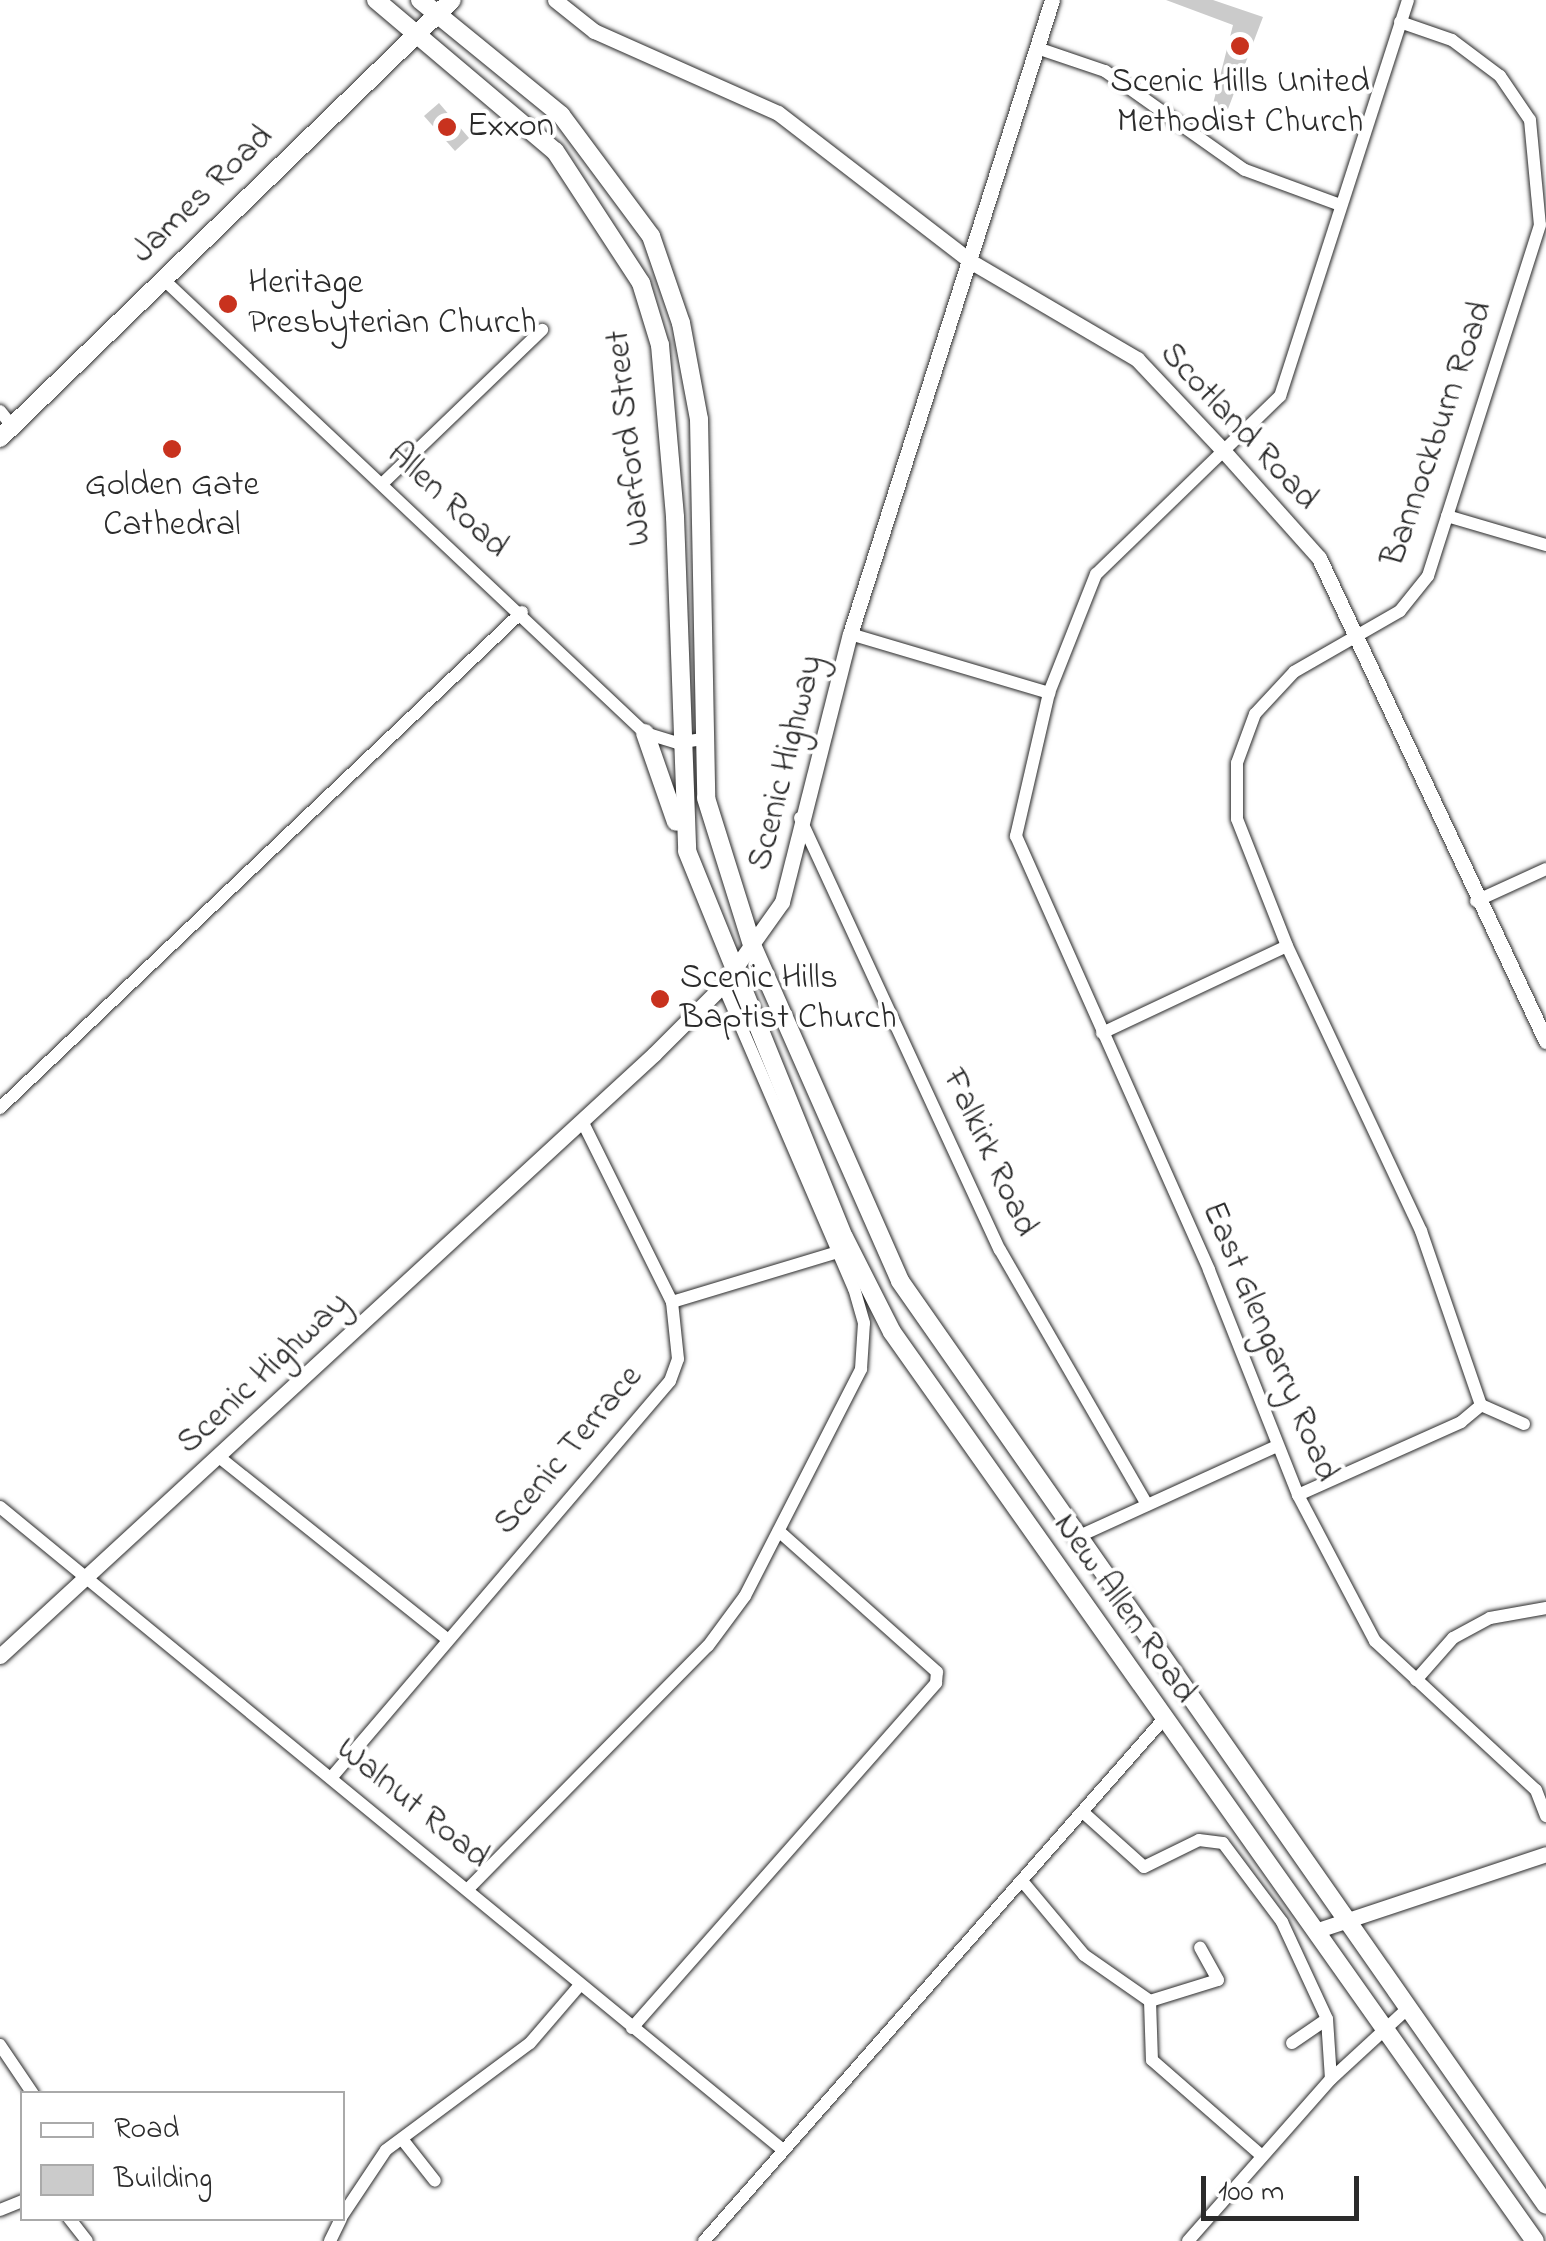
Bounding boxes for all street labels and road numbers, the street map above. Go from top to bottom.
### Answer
street label: James Road [123,117,283,273]
street label: Bannockburn Road [1373,296,1503,572]
street label: Warford Street [598,328,662,548]
street label: Scotland Road [1149,334,1327,520]
street label: Allen Road [377,434,517,568]
street label: Scenic Highway [740,651,834,875]
street label: Falkirk Road [932,1062,1046,1244]
street label: East Glengarry Road [1191,1196,1347,1488]
street label: Scenic Highway [169,1283,359,1465]
street label: Scenic Terrace [486,1357,652,1545]
street label: New Allen Road [1043,1506,1205,1712]
street label: Walnut Road [327,1729,497,1879]

